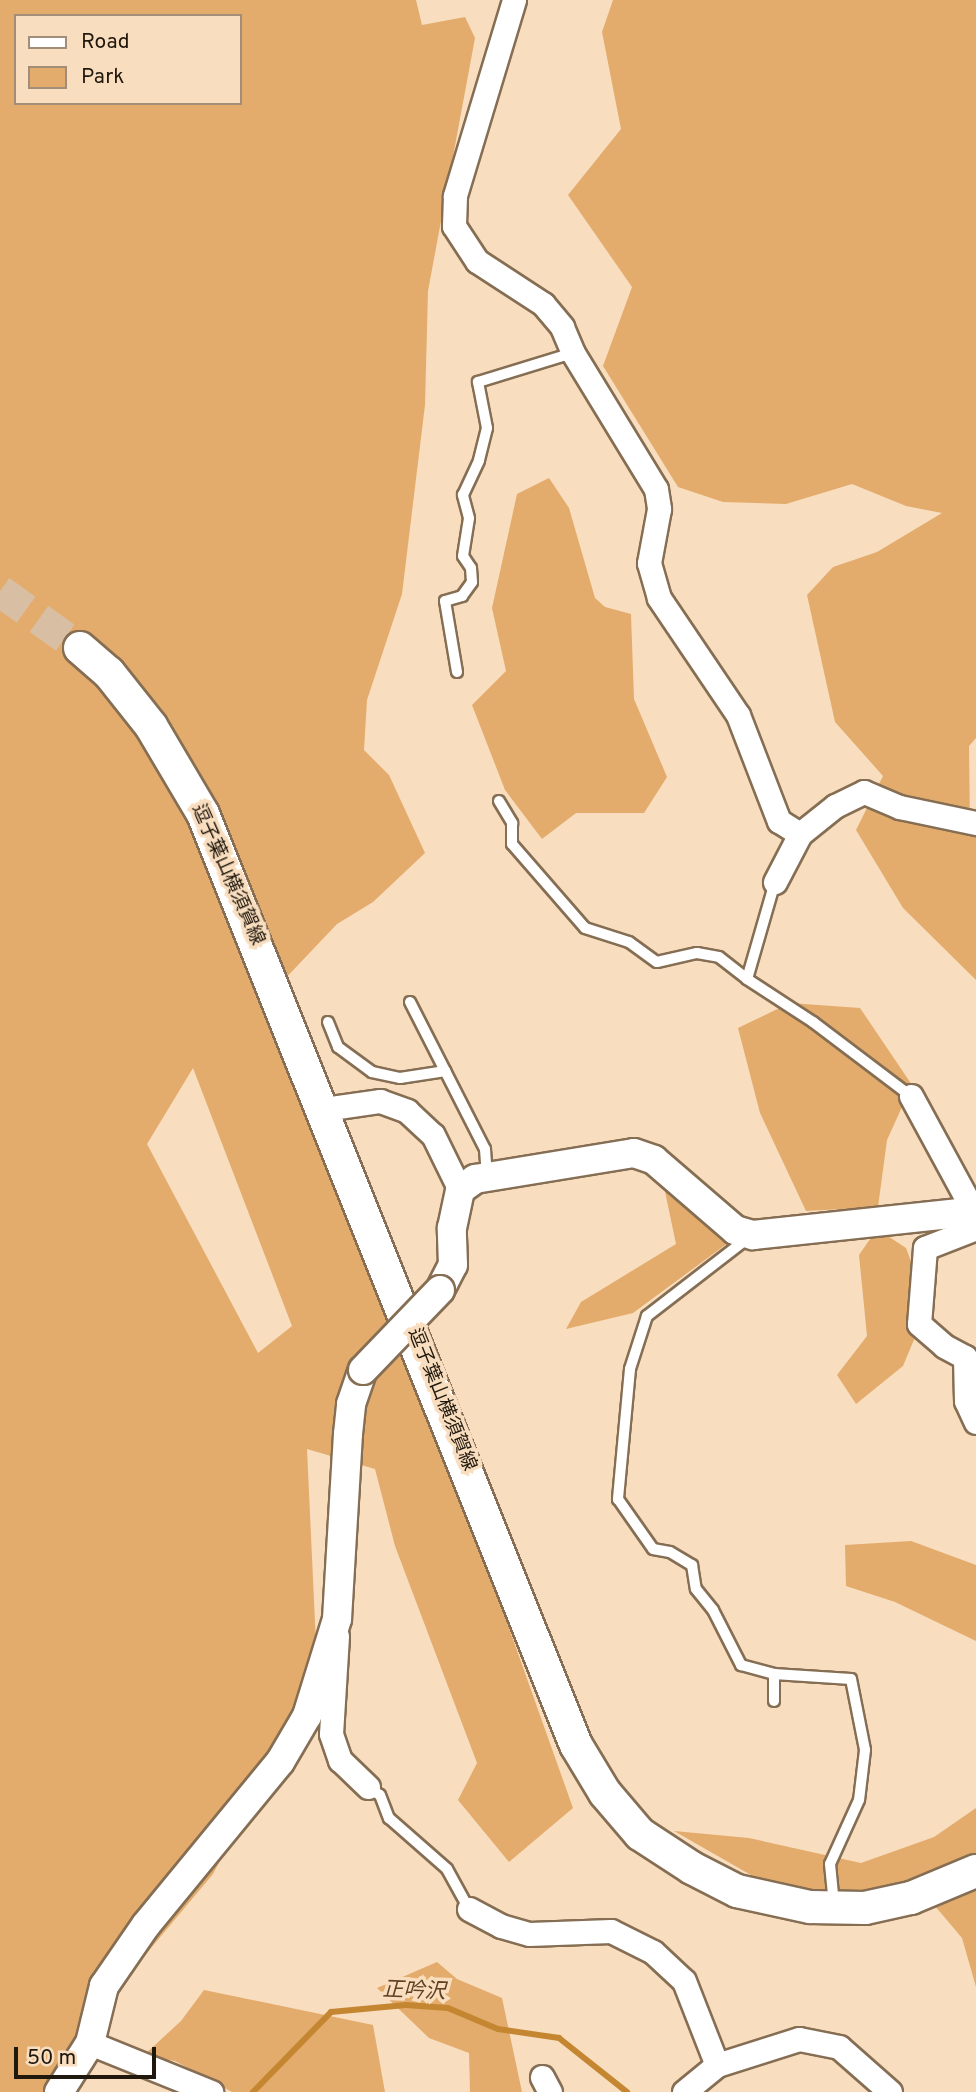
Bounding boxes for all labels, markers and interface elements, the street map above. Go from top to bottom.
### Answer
legend [14,14,242,105]
text: Road [81,29,130,56]
text: Park [81,64,124,91]
street label: 逗子葉山横須賀線 [186,801,268,949]
street label: 逗子葉山横須賀線 [402,1325,480,1475]
water label: 正吟沢 [382,1978,446,2006]
scale bar [18,2032,159,2076]
text: 50 m [27,2045,76,2072]

